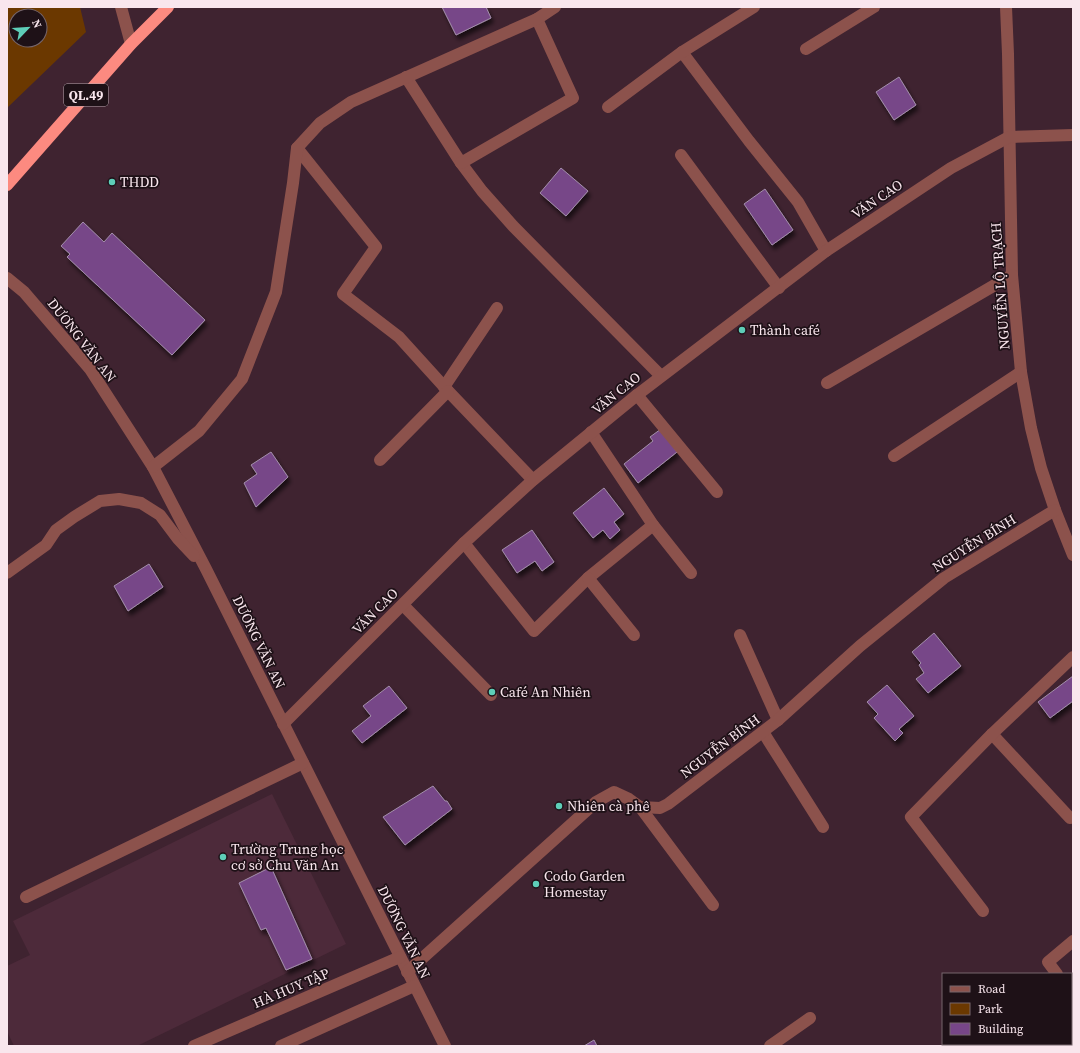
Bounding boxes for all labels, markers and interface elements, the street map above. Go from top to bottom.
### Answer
north arrow [8,8,48,48]
text: N [28,17,45,31]
road number: QL.49 [64,84,108,106]
place label: THDD [120,172,159,192]
street label: VĂN CAO [847,174,907,223]
marker: THDD [107,177,117,187]
street label: NGUYỄN LỘ TRẠCH [986,222,1014,350]
street label: DƯƠNG VĂN AN [43,294,121,386]
place label: Thành café [750,320,820,340]
marker: Thành café [737,325,747,335]
street label: VĂN CAO [587,367,645,419]
street label: NGUYỄN BÍNH [928,509,1020,577]
street label: VĂN CAO [347,583,403,639]
street label: DƯƠNG VĂN AN [228,592,290,692]
place label: Café An Nhiên [500,682,591,702]
marker: Café An Nhiên [487,687,497,697]
street label: NGUYỄN BÍNH [676,709,764,783]
place label: Nhiên cà phê [567,796,650,816]
marker: Nhiên cà phê [554,801,564,811]
place label: Trường Trung học cơ sở Chu Văn An [231,839,344,875]
marker: Trường Trung học cơ sở Chu Văn An [218,852,228,862]
place label: Codo Garden Homestay [544,866,626,902]
marker: Codo Garden Homestay [531,879,541,889]
street label: DƯƠNG VĂN AN [373,882,435,982]
street label: HÀ HUY TẬP [250,963,332,1013]
legend [942,973,1072,1045]
text: Road [978,981,1005,997]
text: Park [978,1001,1003,1017]
text: Building [978,1021,1023,1037]

